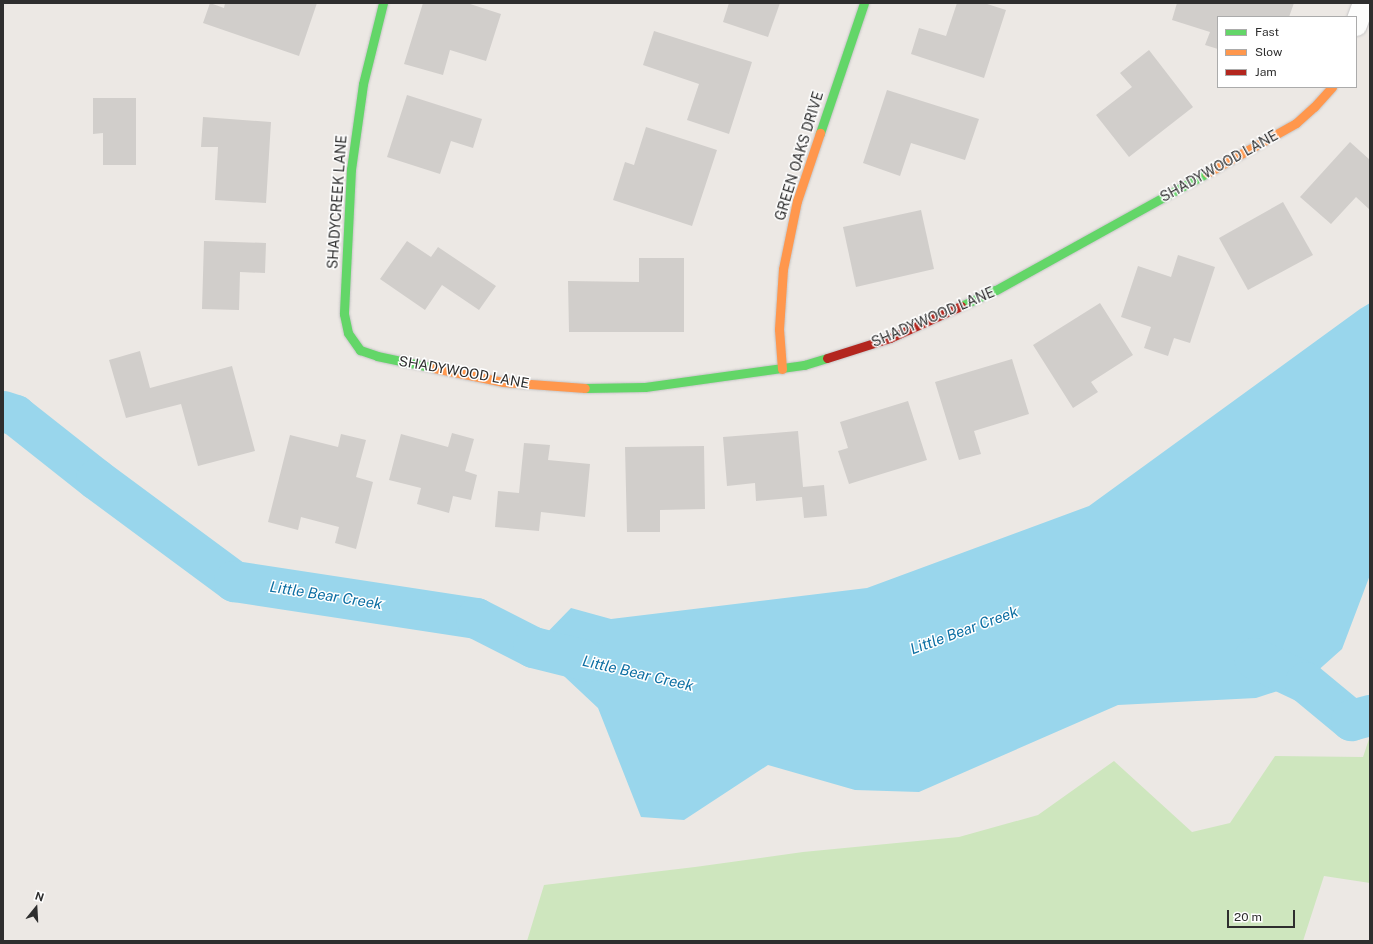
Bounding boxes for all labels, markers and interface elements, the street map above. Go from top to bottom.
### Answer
legend [1217,16,1357,88]
text: Fast [1255,25,1279,39]
text: Slow [1255,45,1282,59]
text: Jam [1255,65,1277,79]
street label: GREEN OAKS DRIVE [771,89,827,223]
street label: SHADYWOOD LANE [1157,127,1281,205]
street label: SHADYCREEK LANE [324,134,350,270]
street label: SHADYWOOD LANE [869,283,997,351]
street label: SHADYWOOD LANE [397,352,531,392]
water label: Little Bear Creek [269,577,383,613]
water label: Little Bear Creek [908,602,1020,658]
water label: Little Bear Creek [581,651,695,695]
north arrow [16,888,56,928]
text: N [34,890,46,904]
scale bar [1229,902,1297,928]
text: 20 m [1234,910,1262,924]

